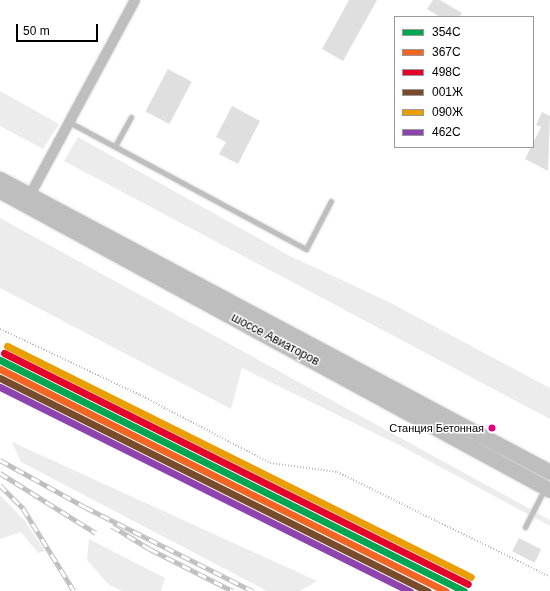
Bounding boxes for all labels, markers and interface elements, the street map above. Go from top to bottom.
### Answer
scale bar [18,16,100,42]
legend [394,16,534,148]
text: 50 m [23,24,50,38]
text: 354С [432,25,461,39]
text: 367С [432,45,461,59]
text: 498С [432,65,461,79]
text: 001Ж [432,85,463,99]
text: 090Ж [432,105,463,119]
text: 462С [432,125,461,139]
street label: шоссе Авиаторов [229,311,321,369]
place label: Станция Бетонная [389,421,484,435]
marker: Станция Бетонная [487,423,497,433]

